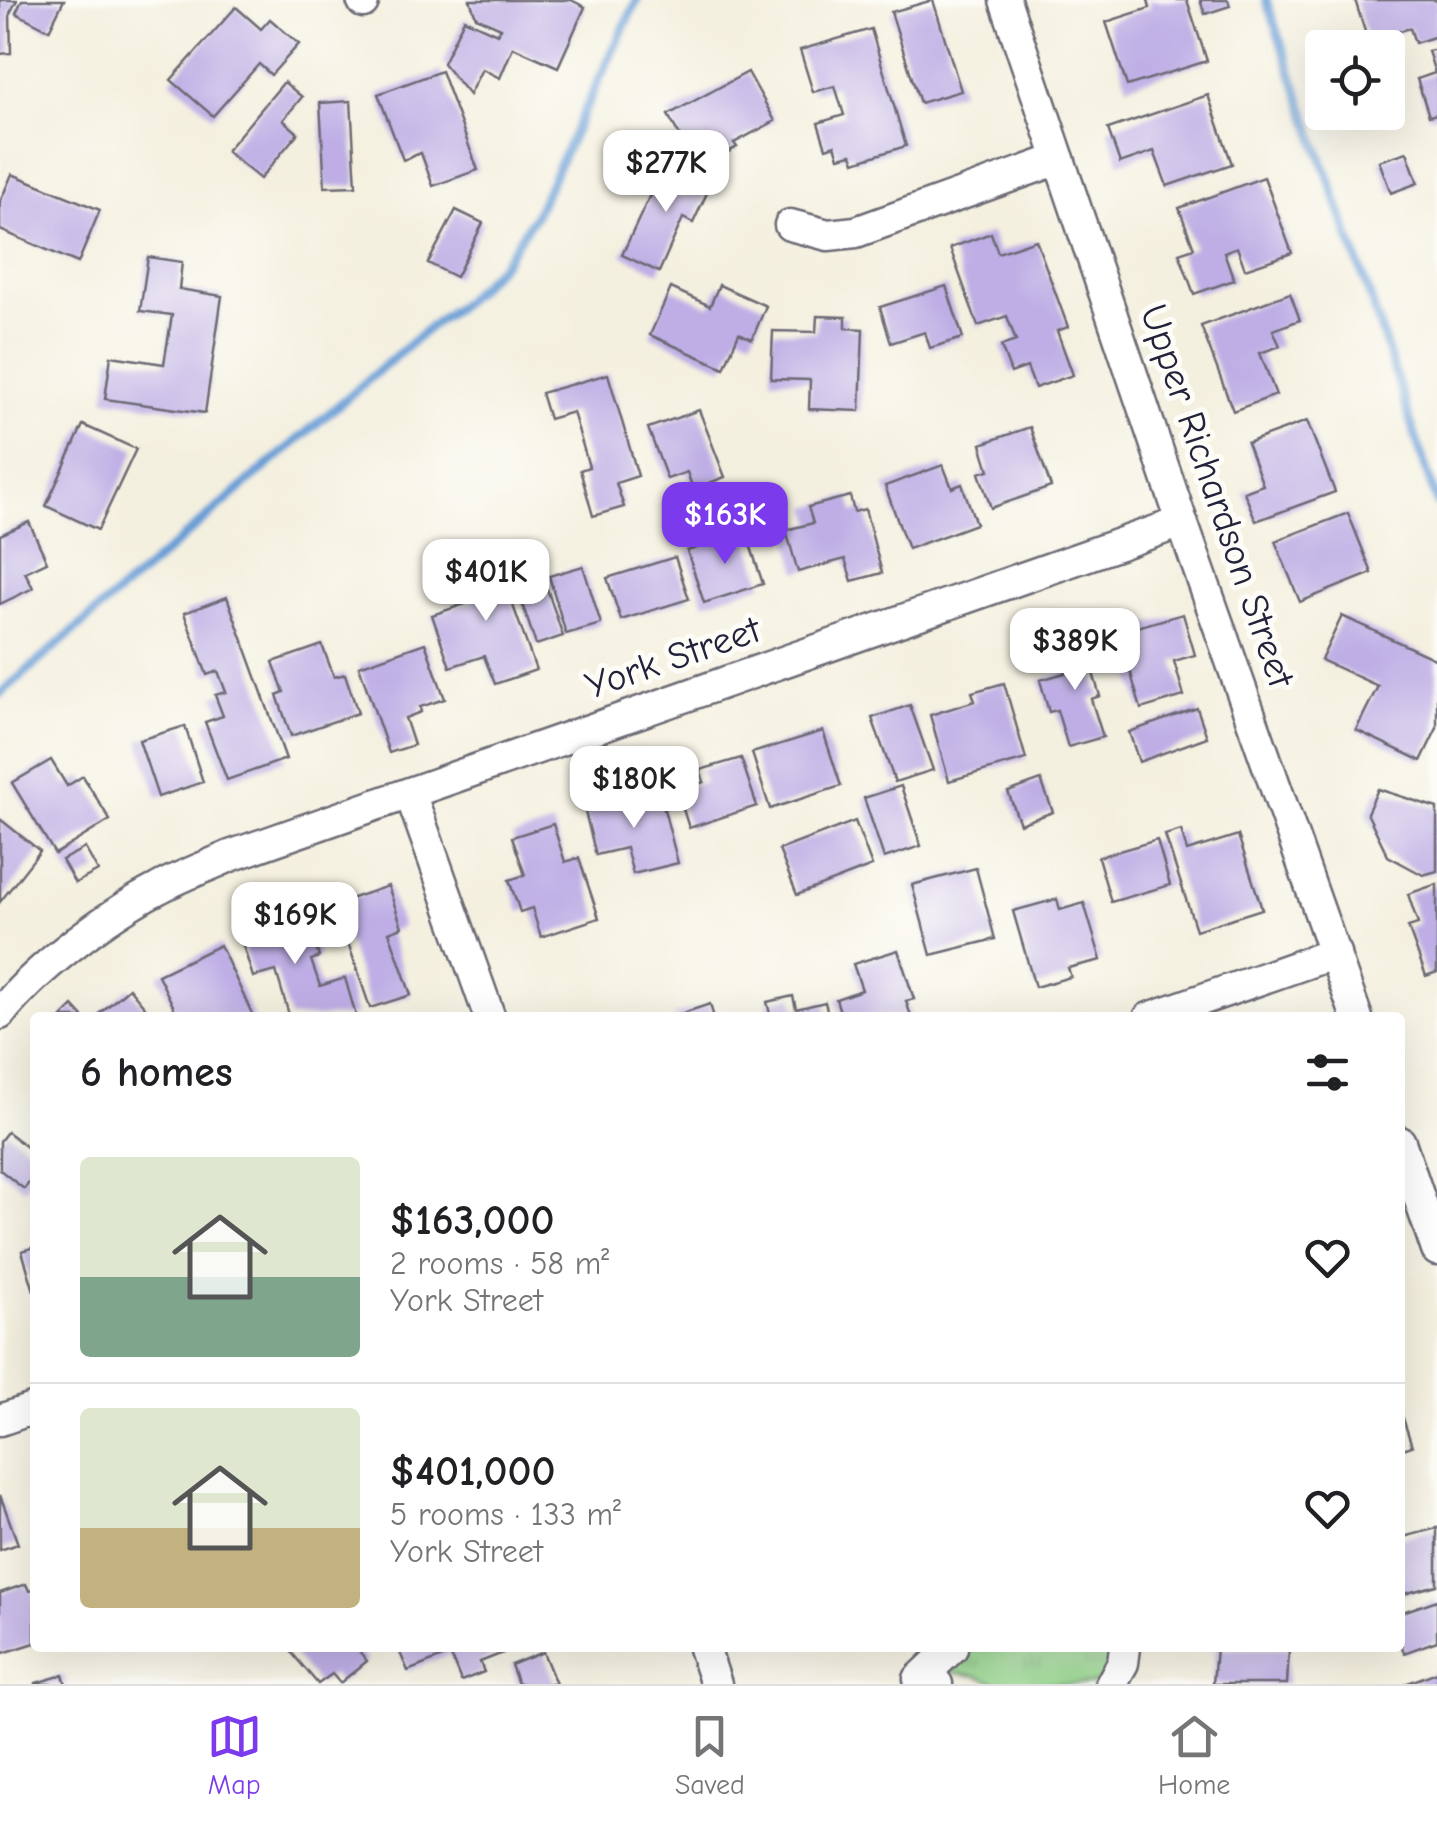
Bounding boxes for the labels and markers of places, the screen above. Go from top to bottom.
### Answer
pin: $277K [596,130,736,215]
pin: $163K [655,482,795,567]
pin: $401K [416,539,556,624]
pin: $389K [1005,608,1145,693]
pin: $180K [564,746,704,831]
pin: $169K [225,882,365,967]

